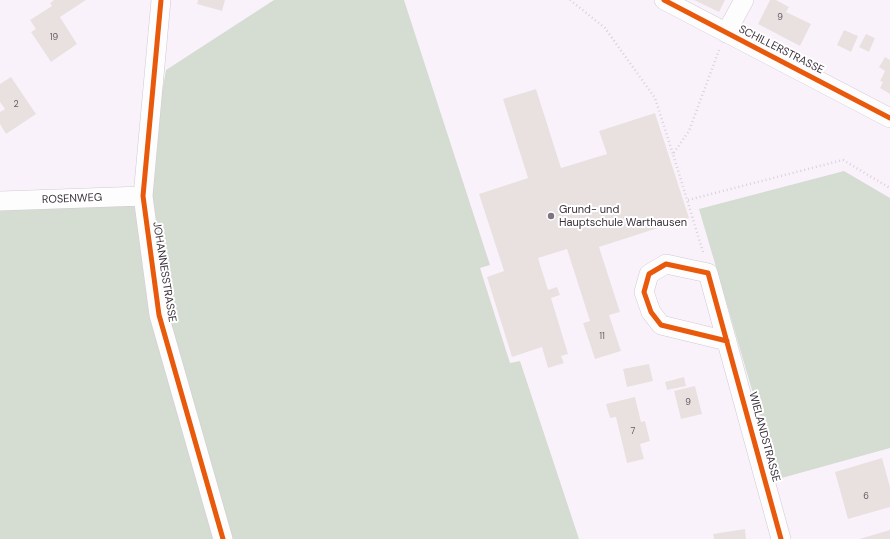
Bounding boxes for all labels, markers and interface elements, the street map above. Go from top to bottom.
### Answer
house number: 9 [777,13,783,23]
street label: SCHILLERSTRASSE [736,23,826,77]
house number: 19 [50,33,58,43]
house number: 2 [13,100,19,110]
street label: ROSENWEG [42,191,102,207]
place label: Grund- und Hauptschule Warthausen [559,203,687,229]
marker: Grund- und Hauptschule Warthausen [546,211,556,221]
street label: JOHANNESSTRASSE [150,221,178,323]
house number: 11 [599,332,605,342]
street label: WIELANDSTRASSE [746,390,782,484]
house number: 9 [685,398,691,408]
house number: 7 [631,427,635,437]
house number: 6 [863,492,869,502]

